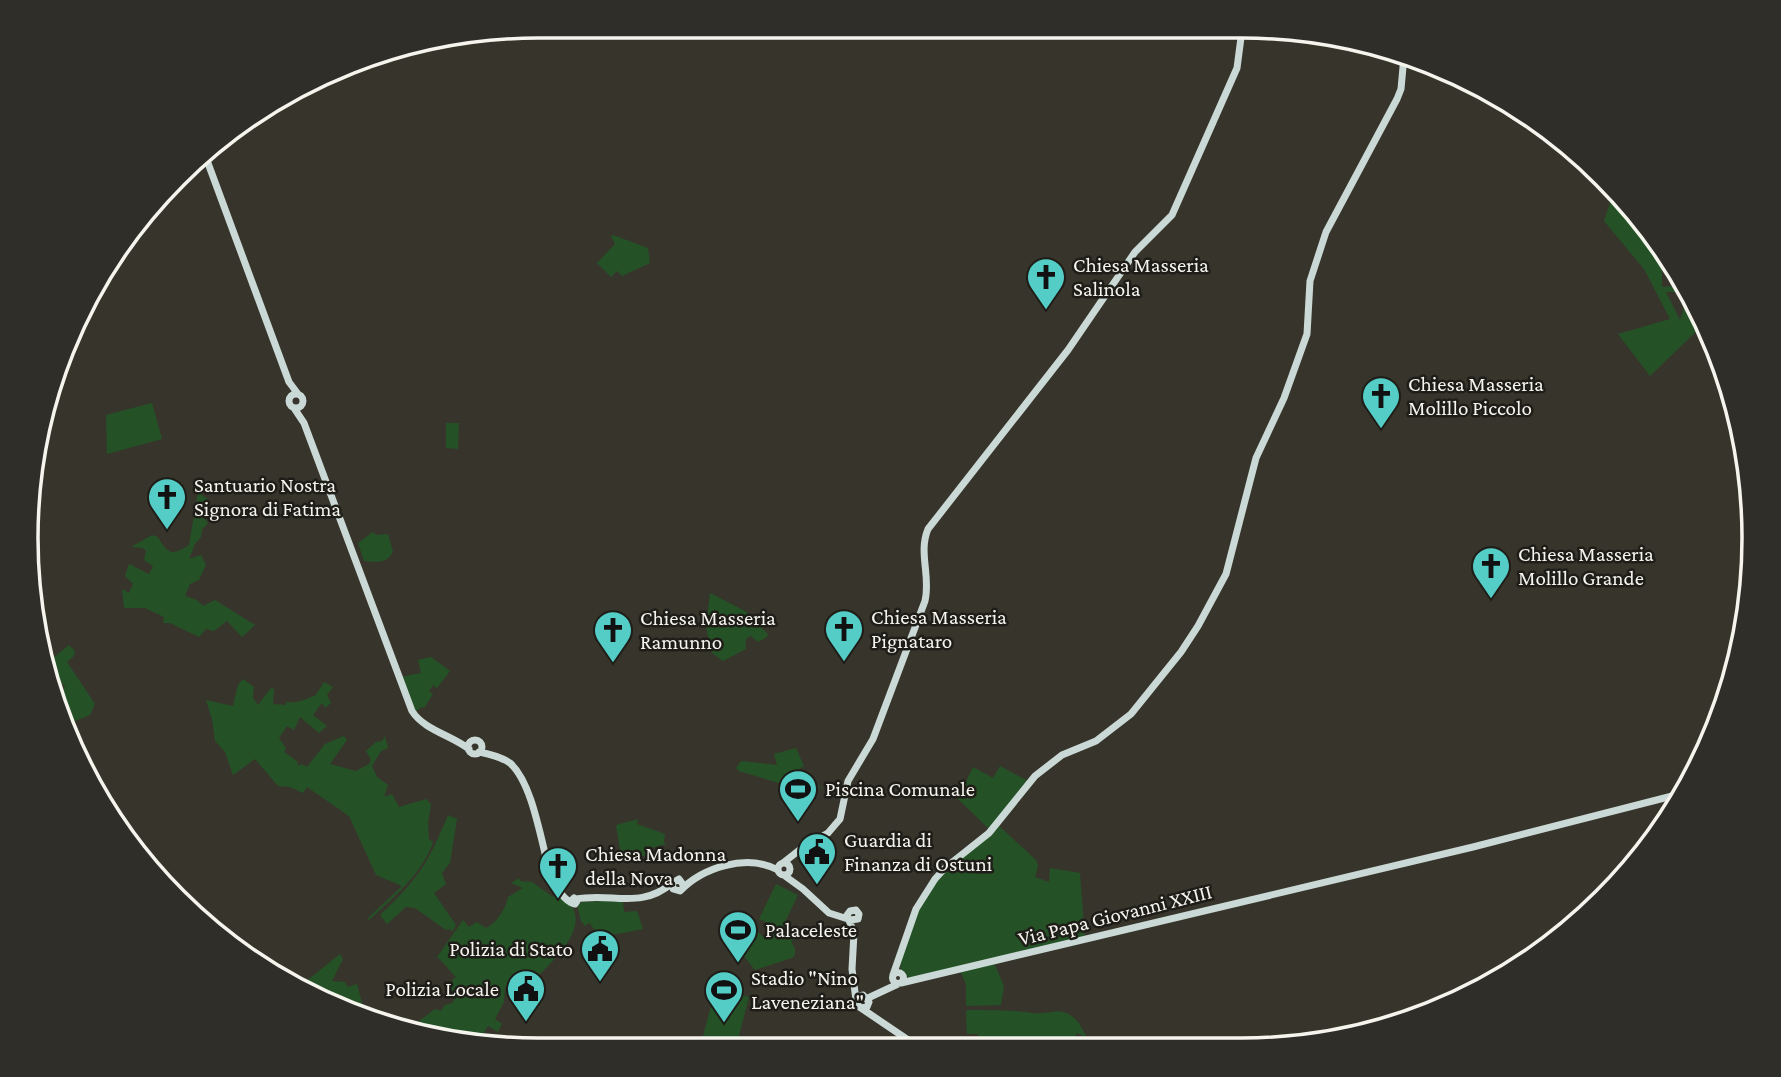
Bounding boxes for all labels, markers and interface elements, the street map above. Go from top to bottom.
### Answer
place label: Chiesa Masseria Salinola [1073,253,1209,301]
church icon: Chiesa Masseria Salinola [1025,256,1067,311]
place label: Chiesa Masseria Molillo Piccolo [1408,372,1544,420]
church icon: Chiesa Masseria Molillo Piccolo [1360,375,1402,430]
place label: Santuario Nostra Signora di Fatima [194,473,341,521]
church icon: Santuario Nostra Signora di Fatima [146,476,188,531]
place label: Chiesa Masseria Molillo Grande [1518,542,1654,590]
church icon: Chiesa Masseria Molillo Grande [1470,545,1512,600]
place label: Chiesa Masseria Pignataro [871,605,1007,653]
place label: Chiesa Masseria Ramunno [640,606,776,654]
church icon: Chiesa Masseria Pignataro [823,608,865,663]
church icon: Chiesa Masseria Ramunno [592,609,634,664]
sports icon: Piscina Comunale [777,768,819,823]
place label: Piscina Comunale [825,777,975,801]
place label: Guardia di Finanza di Ostuni [844,828,993,876]
public building icon: Guardia di Finanza di Ostuni [796,831,838,886]
place label: Chiesa Madonna della Nova [585,842,726,890]
church icon: Chiesa Madonna della Nova [537,845,579,900]
street label: Via Papa Giovanni XXIII [1016,879,1214,951]
sports icon: Palaceleste [717,909,759,964]
place label: Palaceleste [765,918,857,942]
public building icon: Polizia di Stato [579,928,621,983]
place label: Polizia di Stato [449,937,573,961]
place label: Stadio "Nino Laveneziana" [751,966,864,1014]
public building icon: Polizia Locale [505,968,547,1023]
sports icon: Stadio "Nino Laveneziana" [703,969,745,1024]
place label: Polizia Locale [385,977,499,1001]

